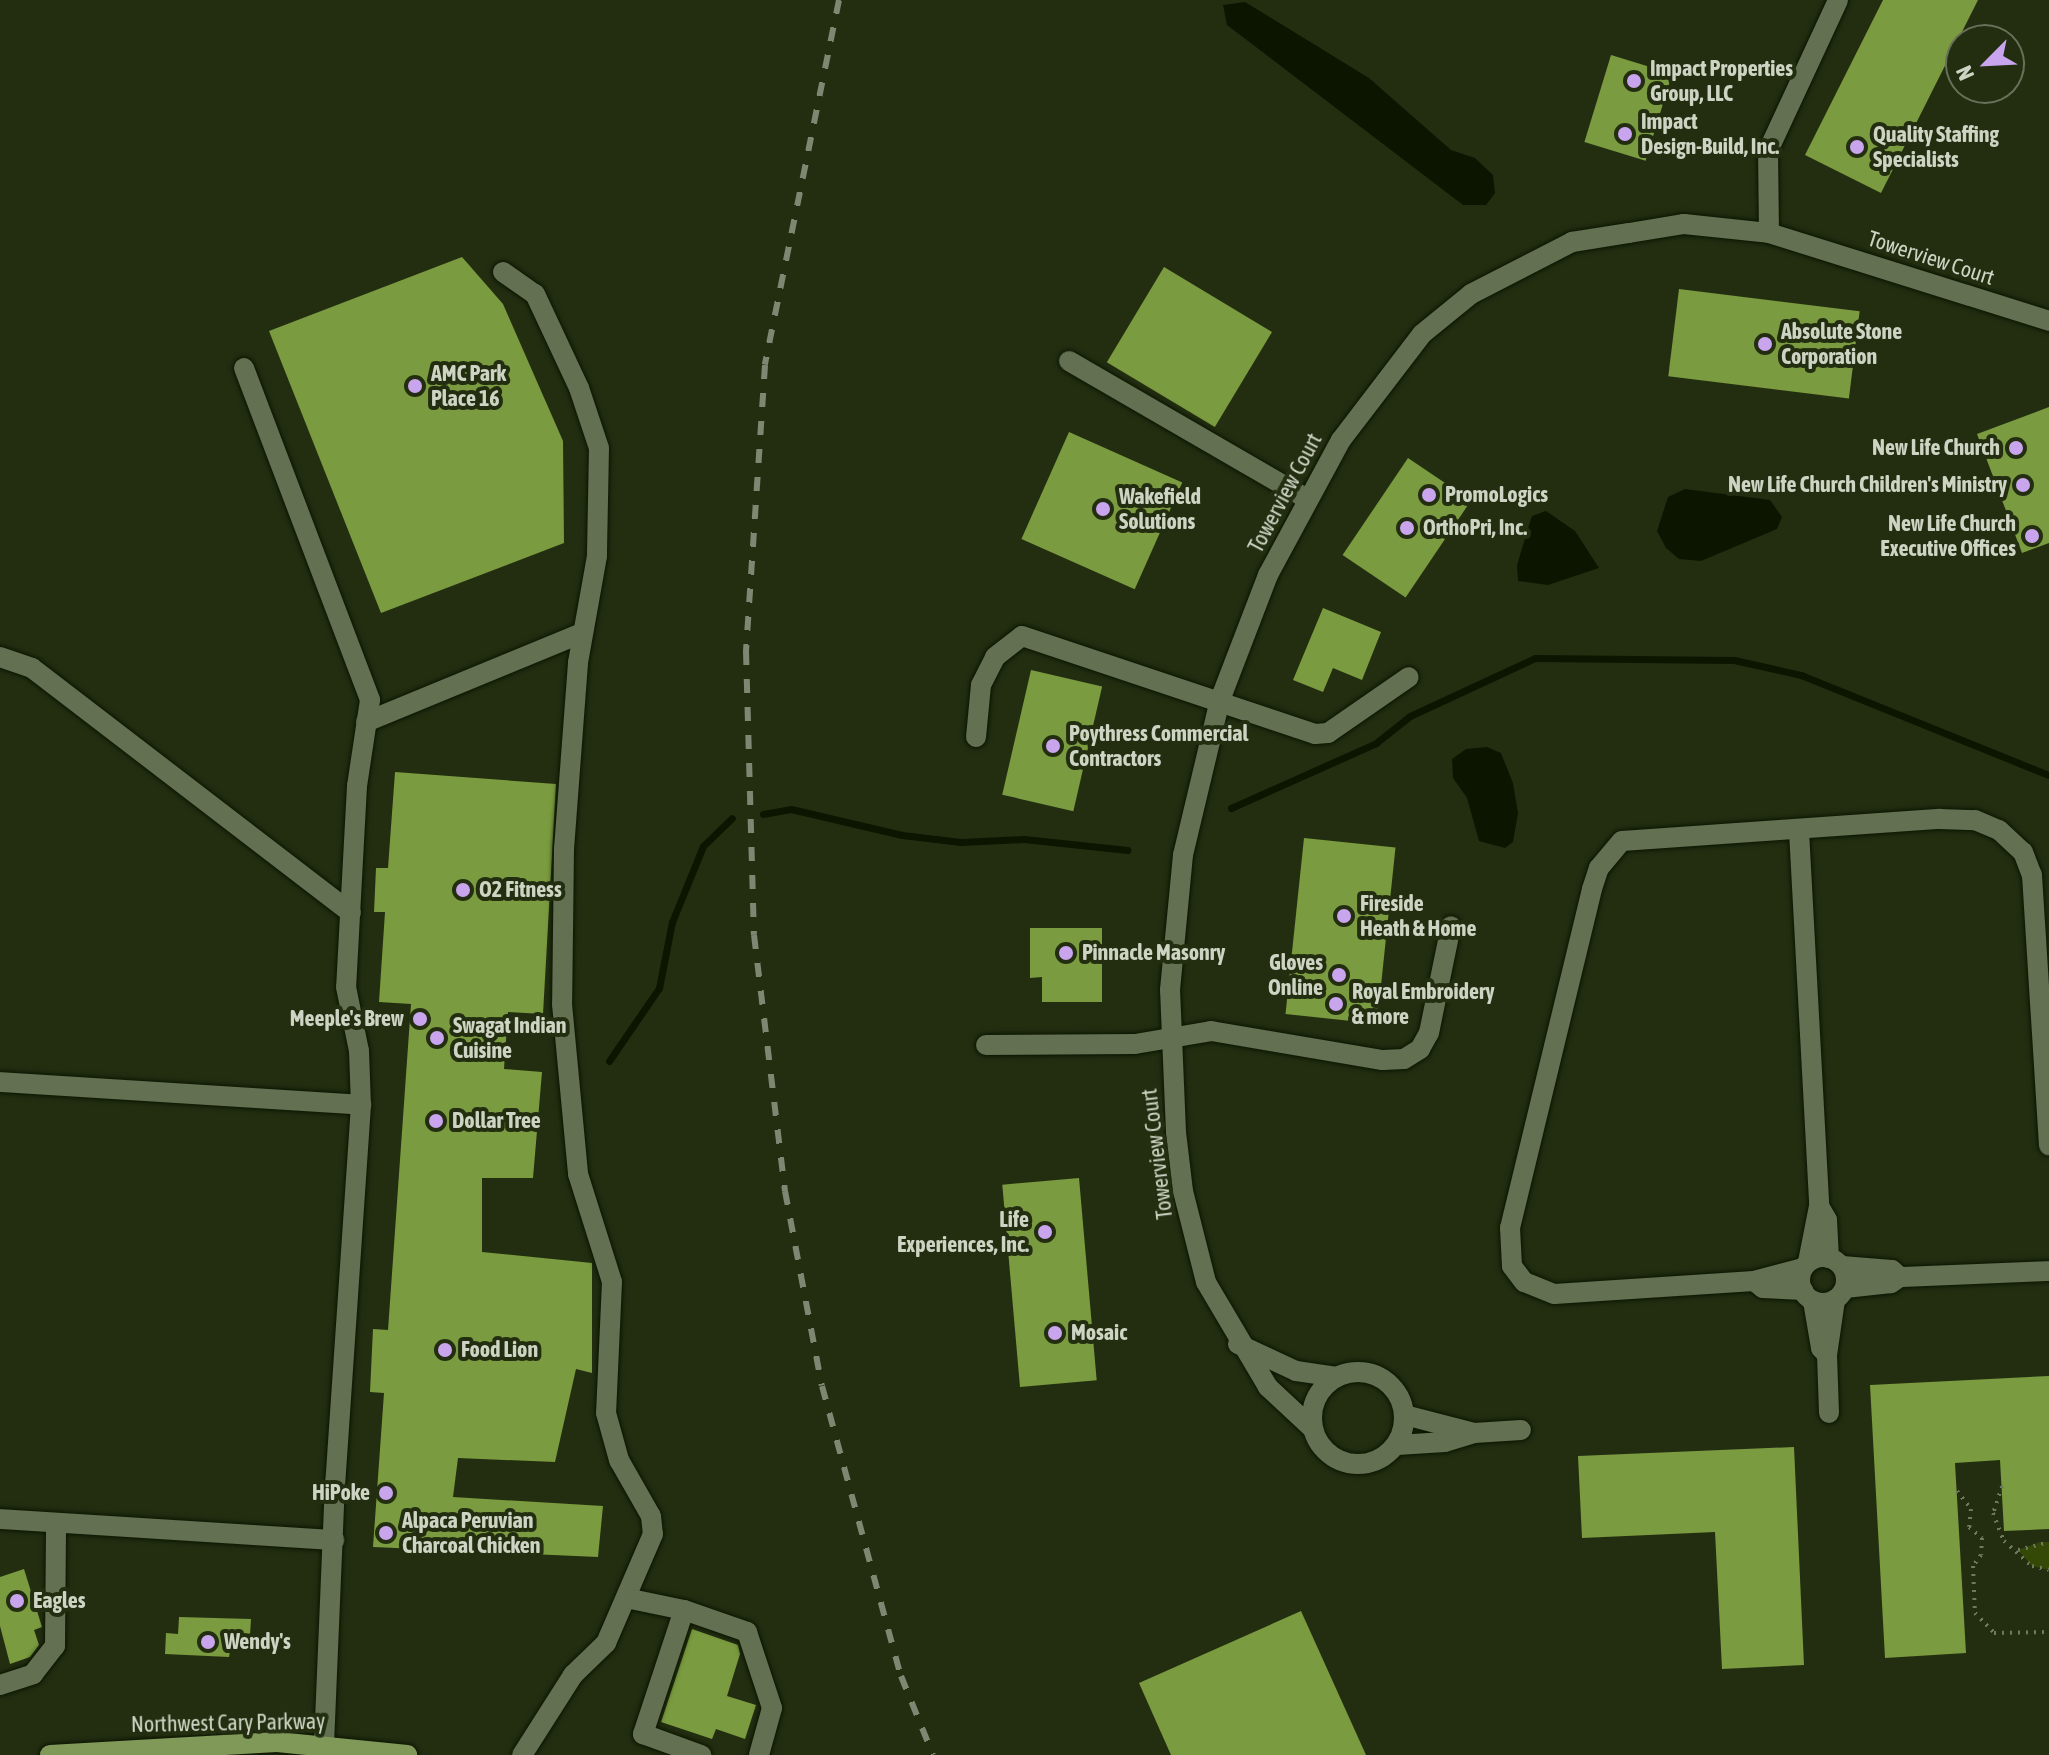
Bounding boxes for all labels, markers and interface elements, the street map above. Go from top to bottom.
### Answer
north arrow [1945,24,2025,104]
place label: Impact Properties Group, LLC [1650,55,1793,106]
text: N [1950,62,1979,84]
marker: Impact Properties Group, LLC [1625,72,1643,90]
place label: Impact Design-Build, Inc. [1641,108,1779,160]
place label: Quality Staffing Specialists [1873,121,1999,172]
marker: Impact Design-Build, Inc. [1616,125,1634,143]
marker: Quality Staffing Specialists [1848,138,1866,156]
street label: Towerview Court [1864,225,1998,291]
place label: Absolute Stone Corporation [1781,318,1902,370]
marker: Absolute Stone Corporation [1756,335,1774,353]
place label: AMC Park Place 16 [431,360,506,412]
marker: AMC Park Place 16 [406,377,424,395]
street label: Towerview Court [1243,429,1327,557]
place label: New Life Church [1872,435,2000,461]
marker: New Life Church [2007,439,2025,457]
place label: New Life Church Children's Ministry [1728,472,2007,498]
marker: New Life Church Children's Ministry [2014,476,2032,494]
place label: PromoLogics [1445,482,1548,508]
place label: Wakefield Solutions [1119,483,1201,534]
marker: PromoLogics [1420,486,1438,504]
marker: Wakefield Solutions [1094,500,1112,518]
place label: New Life Church Executive Offices [1880,510,2016,562]
place label: OrthoPri, Inc. [1423,515,1527,541]
marker: OrthoPri, Inc. [1398,519,1416,537]
marker: New Life Church Executive Offices [2023,527,2041,545]
place label: Poythress Commercial Contractors [1069,720,1248,772]
marker: Poythress Commercial Contractors [1044,737,1062,755]
place label: O2 Fitness [479,877,562,903]
marker: O2 Fitness [454,881,472,899]
place label: Fireside Heath & Home [1360,890,1476,942]
marker: Fireside Heath & Home [1335,907,1353,925]
place label: Pinnacle Masonry [1082,940,1225,966]
marker: Pinnacle Masonry [1057,944,1075,962]
place label: Gloves Online [1268,949,1323,1000]
marker: Gloves Online [1330,966,1348,984]
place label: Royal Embroidery & more [1352,978,1495,1030]
marker: Royal Embroidery & more [1327,995,1345,1013]
place label: Meeple's Brew [290,1006,404,1032]
marker: Meeple's Brew [411,1010,429,1028]
place label: Swagat Indian Cuisine [453,1012,566,1064]
marker: Swagat Indian Cuisine [428,1029,446,1047]
street label: Towerview Court [1136,1087,1178,1221]
place label: Dollar Tree [452,1108,541,1134]
marker: Dollar Tree [427,1112,445,1130]
place label: Life Experiences, Inc. [897,1206,1029,1258]
marker: Life Experiences, Inc. [1036,1223,1054,1241]
place label: Mosaic [1071,1320,1127,1346]
marker: Mosaic [1046,1324,1064,1342]
place label: Food Lion [461,1337,538,1363]
marker: Food Lion [436,1341,454,1359]
place label: HiPoke [312,1480,370,1506]
marker: HiPoke [377,1484,395,1502]
place label: Alpaca Peruvian Charcoal Chicken [402,1507,541,1558]
marker: Alpaca Peruvian Charcoal Chicken [377,1524,395,1542]
place label: Eagles [33,1588,85,1614]
marker: Eagles [8,1592,26,1610]
place label: Wendy's [224,1629,291,1655]
marker: Wendy's [199,1633,217,1651]
street label: Northwest Cary Parkway [131,1708,325,1738]

